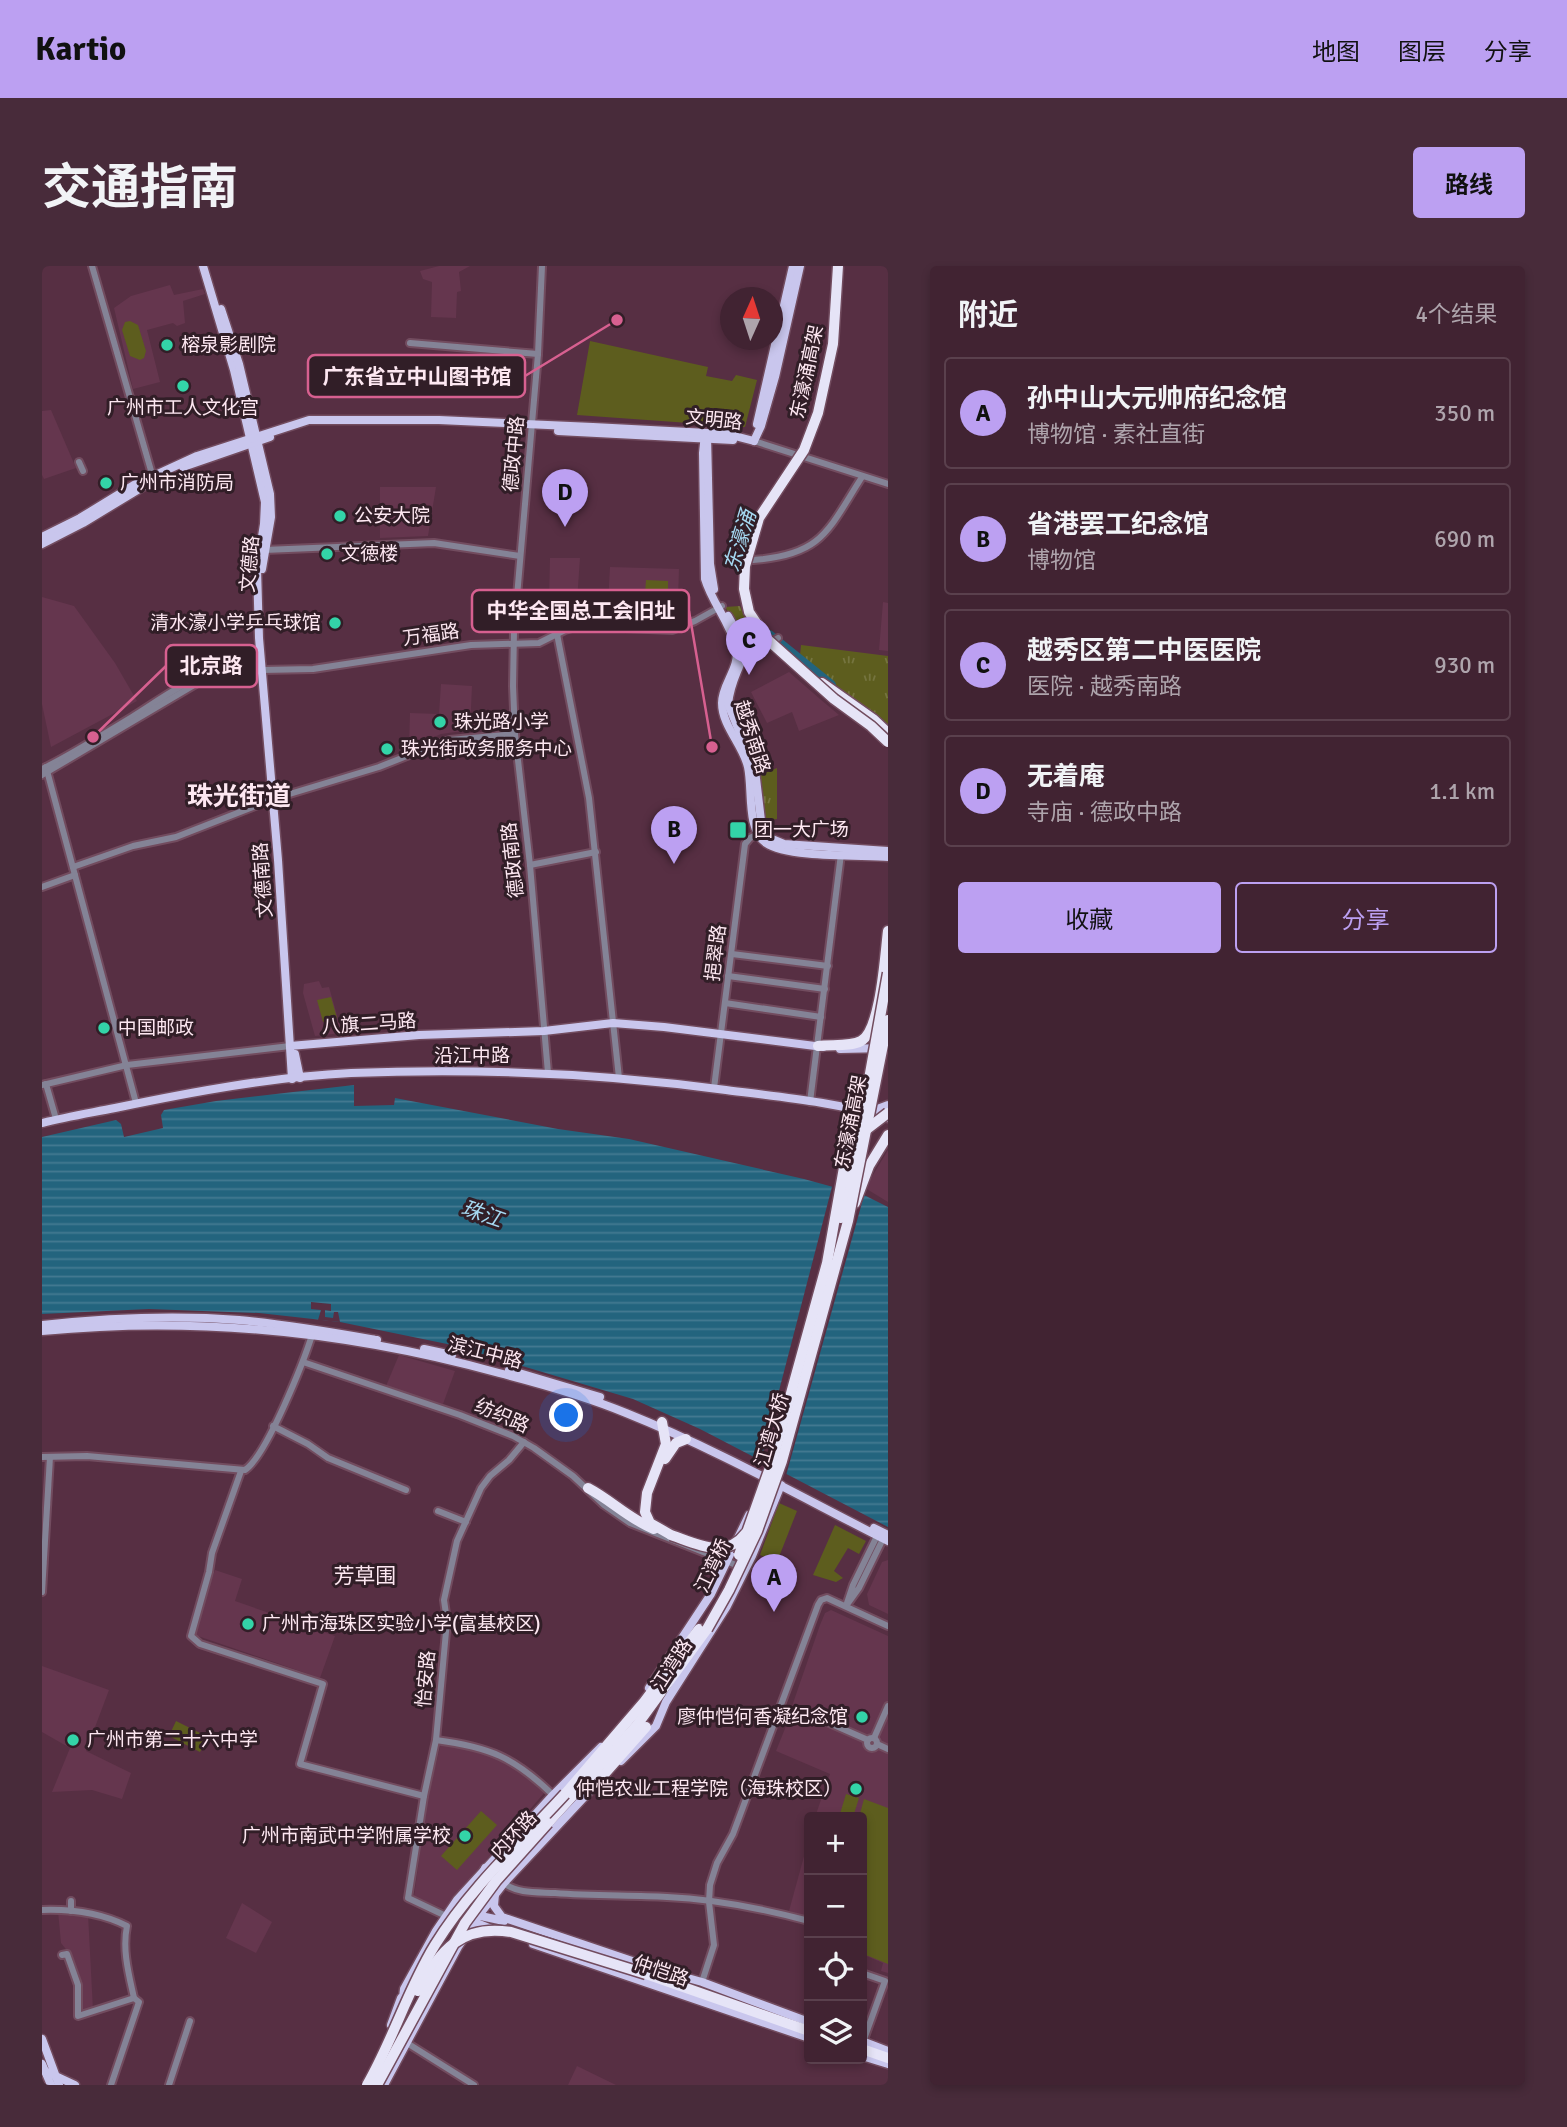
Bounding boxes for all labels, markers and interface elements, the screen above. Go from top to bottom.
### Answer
text: Kartio [35,29,126,70]
text: 地图 [1312,37,1360,67]
text: 图层 [1398,37,1446,67]
text: 分享 [1484,37,1532,67]
button: 路线 [1413,147,1525,218]
text: 交通指南 [42,158,238,218]
north arrow [720,287,783,350]
text: 附近 [958,297,1018,334]
text: 4个结果 [1416,300,1497,329]
street label: 东濠涌高架 [785,323,829,421]
place label: 榕泉影剧院 [181,333,276,357]
marker: 榕泉影剧院 [159,337,175,353]
callout: 广东省立中山图书馆 [308,355,525,397]
text: 广东省立中山图书馆 [323,364,512,390]
marker: 广州市工人文化宫 [175,378,191,394]
text: 孙中山大元帅府纪念馆 [1027,383,1287,415]
place label: 广州市工人文化宫 [107,396,259,420]
text: A [976,399,990,428]
text: 350 m [1434,399,1495,428]
street label: 文明路 [684,405,744,435]
street label: 德政中路 [499,415,529,493]
text: 博物馆 · 素社直街 [1027,420,1205,449]
pin: D [542,469,588,527]
place label: 广州市消防局 [120,471,234,495]
marker: 广州市消防局 [98,475,114,491]
place label: 公安大院 [354,504,430,528]
water label: 东濠涌 [718,505,762,575]
marker: 公安大院 [332,508,348,524]
text: 省港罢工纪念馆 [1027,509,1209,541]
text: B [976,525,990,554]
text: 690 m [1434,525,1495,554]
street label: 文德路 [236,535,264,593]
place label: 文徳楼 [341,542,398,566]
marker: 文徳楼 [319,546,335,562]
text: 博物馆 [1027,546,1096,575]
callout: 中华全国总工会旧址 [472,590,689,632]
text: 中华全国总工会旧址 [487,598,676,624]
place label: 清水濠小学乒乓球馆 [150,611,321,635]
marker: 清水濠小学乒乓球馆 [327,615,343,631]
pin: C [726,617,772,675]
street label: 万福路 [401,619,461,651]
text: 越秀区第二中医医院 [1027,635,1261,667]
callout: 北京路 [166,645,257,687]
text: C [976,651,990,680]
text: 930 m [1434,651,1495,680]
text: 北京路 [180,653,243,679]
text: 医院 · 越秀南路 [1027,672,1182,701]
street label: 越秀南路 [729,697,775,777]
place label: 珠光路小学 [454,710,549,734]
marker: 珠光路小学 [432,714,448,730]
place label: 珠光街政务服务中心 [401,737,572,761]
marker: 珠光街政务服务中心 [379,741,395,757]
text: 无着庵 [1027,761,1105,793]
text: D [975,777,991,806]
text: 1.1 km [1429,777,1495,806]
district label: 珠光街道 [187,781,291,813]
text: 寺庙 · 德政中路 [1027,798,1182,827]
pin: B [651,806,697,864]
place label: 团一大广场 [754,818,849,842]
marker: 团一大广场 [728,820,748,840]
street label: 德政南路 [497,821,529,899]
street label: 文德南路 [248,841,278,919]
button: 收藏 [958,882,1221,953]
button: 分享 [1235,882,1497,953]
street label: 挹翠路 [701,923,731,983]
street label: 八旗二马路 [321,1009,417,1039]
place label: 中国邮政 [118,1016,194,1040]
marker: 中国邮政 [96,1020,112,1036]
street label: 沿江中路 [434,1044,510,1068]
street label: 东濠涌高架 [830,1073,872,1171]
water label: 珠江 [458,1195,508,1234]
street label: 滨江中路 [445,1332,525,1374]
street label: 江湾大桥 [750,1390,794,1470]
street label: 纺织路 [471,1393,533,1439]
your location [549,1398,583,1432]
street label: 江湾桥 [690,1535,736,1597]
pin: A [751,1554,797,1612]
district label: 芳草围 [334,1563,397,1589]
place label: 广州市海珠区实验小学(富基校区) [262,1612,541,1636]
marker: 广州市海珠区实验小学(富基校区) [240,1616,256,1632]
street label: 江湾路 [646,1635,698,1695]
street label: 怡安路 [412,1650,440,1708]
place label: 廖仲恺何香凝纪念馆 [677,1705,848,1729]
marker: 廖仲恺何香凝纪念馆 [854,1709,870,1725]
place label: 广州市第二十六中学 [87,1728,258,1752]
marker: 广州市第二十六中学 [65,1732,81,1748]
place label: 仲恺农业工程学院（海珠校区） [576,1777,842,1801]
marker: 仲恺农业工程学院（海珠校区） [848,1781,864,1797]
street label: 内环路 [486,1806,542,1864]
map controls [804,1812,867,2064]
button: + [804,1812,867,1875]
place label: 广州市南武中学附属学校 [242,1824,451,1848]
marker: 广州市南武中学附属学校 [457,1828,473,1844]
button: − [804,1875,867,1938]
button: locate [804,1938,867,2001]
street label: 仲恺路 [630,1950,692,1992]
button: layers [804,2001,867,2064]

